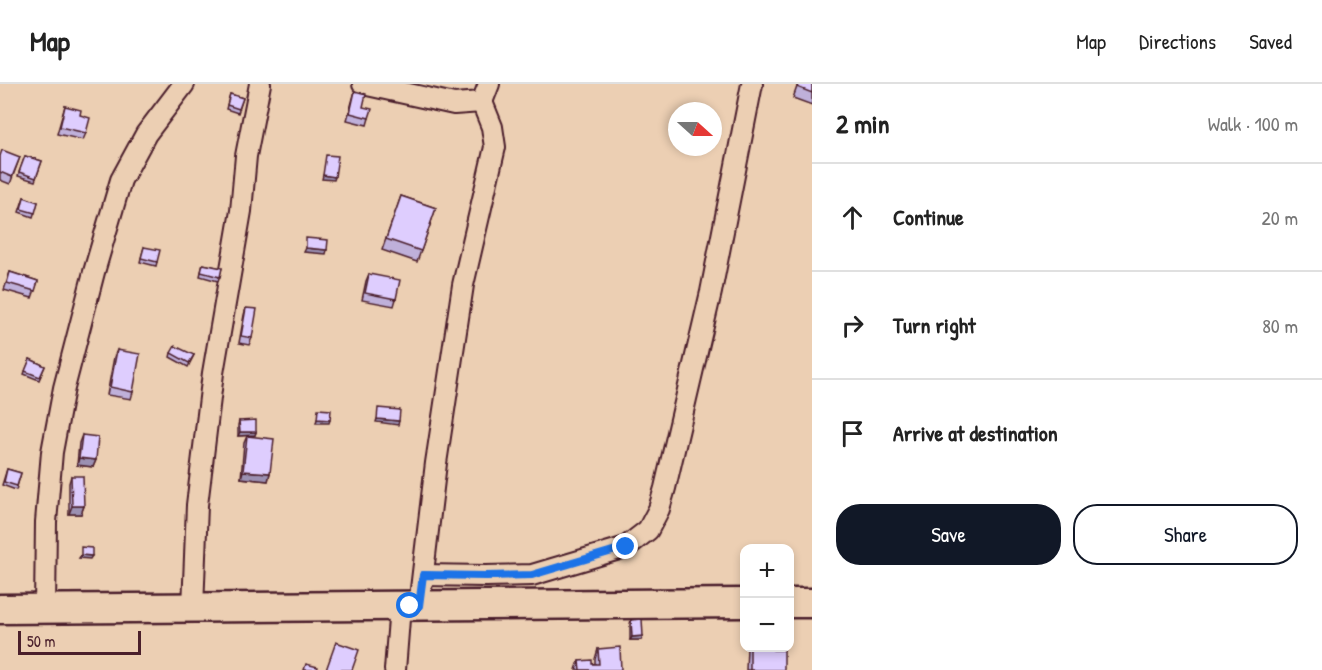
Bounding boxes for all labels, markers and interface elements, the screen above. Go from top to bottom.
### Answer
text: Map [30,22,70,60]
text: Map [1076,27,1106,56]
text: Directions [1139,27,1216,56]
text: Saved [1249,27,1292,56]
north arrow [668,102,722,156]
text: 2 min [836,106,889,141]
text: Walk · 100 m [1208,110,1298,137]
icon: ahead [836,201,869,234]
text: Continue [893,202,964,232]
text: 20 m [1261,204,1298,231]
icon: right [836,309,869,342]
text: Turn right [893,310,976,340]
text: 80 m [1262,312,1298,339]
icon: arrive [836,417,869,450]
text: Arrive at destination [893,418,1058,448]
button: Save [836,504,1061,565]
button: Share [1073,504,1298,565]
route end [612,533,638,559]
map controls [740,544,794,652]
button: + [740,544,794,598]
route start [396,592,422,618]
button: − [740,598,794,652]
scale bar [18,628,141,656]
text: 50 m [27,630,56,652]

